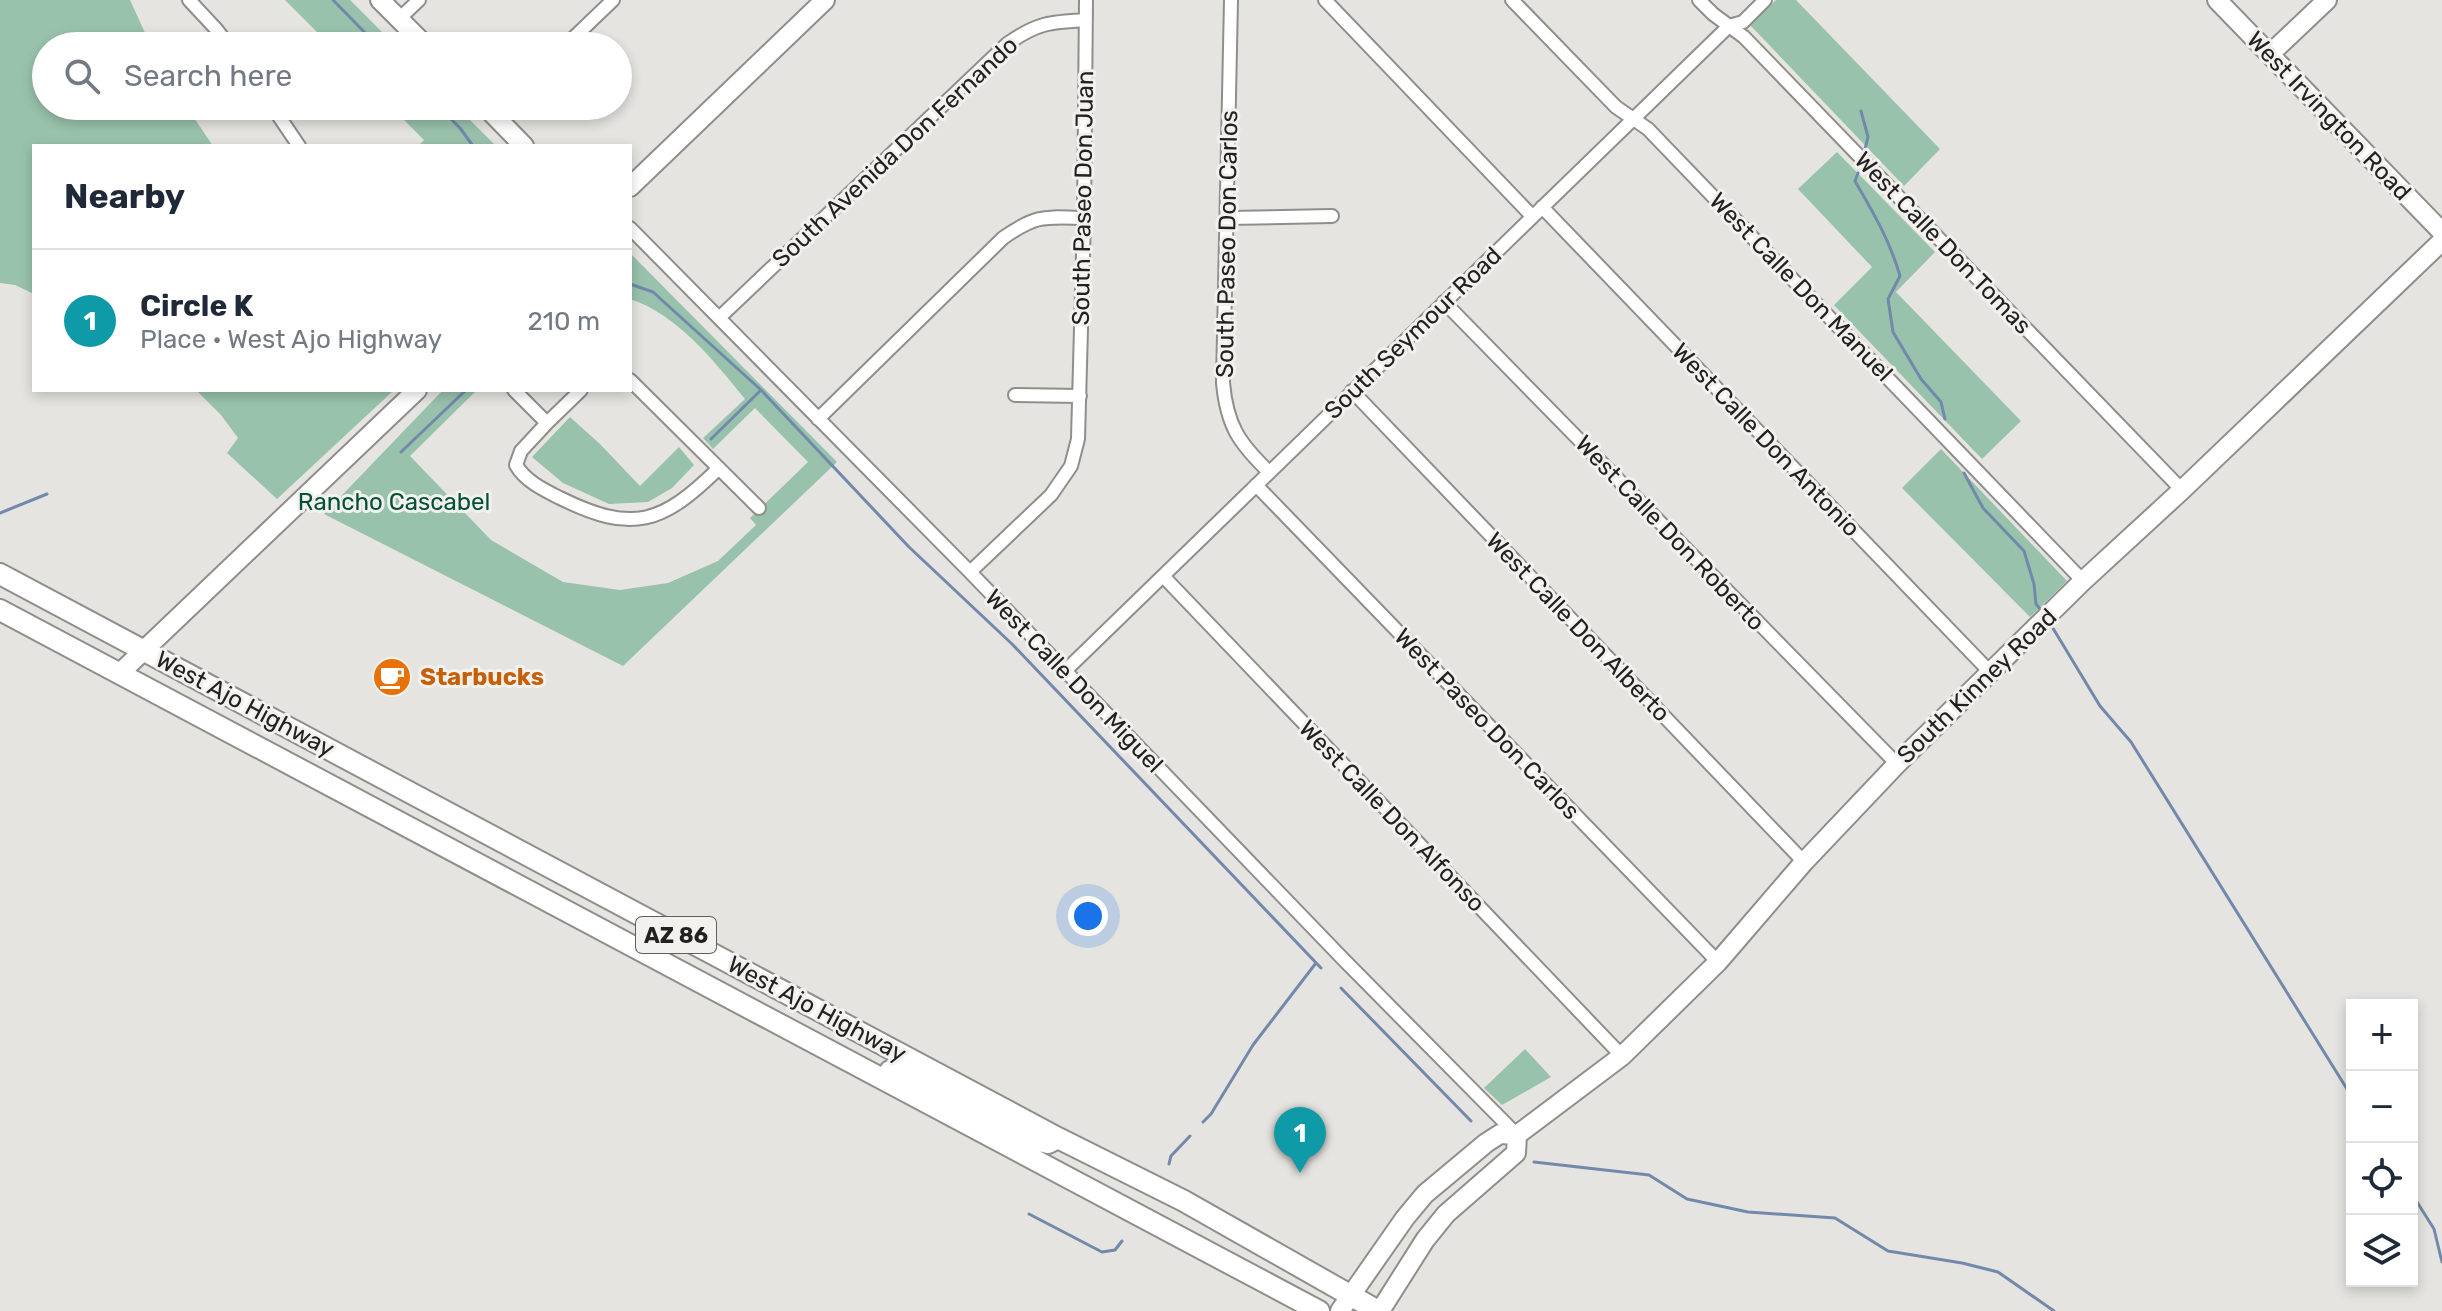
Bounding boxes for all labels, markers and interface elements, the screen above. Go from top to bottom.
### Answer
street label: West Irvington Road [2241,26,2417,206]
street label: South Avenida Don Fernando [767,31,1023,273]
search box [32,32,632,120]
icon: search [60,54,104,98]
text: Search here [124,58,292,94]
street label: South Paseo Don Juan [1067,70,1099,326]
street label: South Paseo Don Carlos [1211,110,1243,378]
street label: West Calle Don Tomas [1849,146,2037,340]
text: Nearby [64,176,185,217]
street label: West Calle Don Manuel [1704,187,1898,387]
street label: South Seymour Road [1319,241,1507,425]
text: Circle K [140,288,254,324]
text: 1 [84,306,96,337]
text: 210 m [528,306,600,337]
text: Place · West Ajo Highway [140,324,442,355]
street label: West Calle Don Antonio [1666,338,1866,542]
street label: West Calle Don Roberto [1570,430,1770,636]
park label: Rancho Cascabel [298,488,490,516]
street label: West Calle Don Alberto [1480,527,1676,727]
street label: West Calle Don Miguel [979,584,1169,778]
street label: South Kinney Road [1891,603,2063,769]
street label: West Paseo Don Carlos [1389,623,1585,825]
street label: West Ajo Highway [151,645,339,763]
cafe icon: Starbucks [371,656,413,698]
place label: Starbucks [420,663,544,691]
street label: West Calle Don Alfonso [1293,714,1491,918]
your location [1068,896,1108,936]
road number: AZ 86 [636,917,716,953]
street label: West Ajo Highway [723,950,911,1068]
map controls [2346,999,2418,1287]
button: + [2346,999,2418,1071]
button: − [2346,1071,2418,1143]
pin: 1 [1274,1107,1326,1173]
button: locate [2346,1143,2418,1215]
button: layers [2346,1215,2418,1287]

